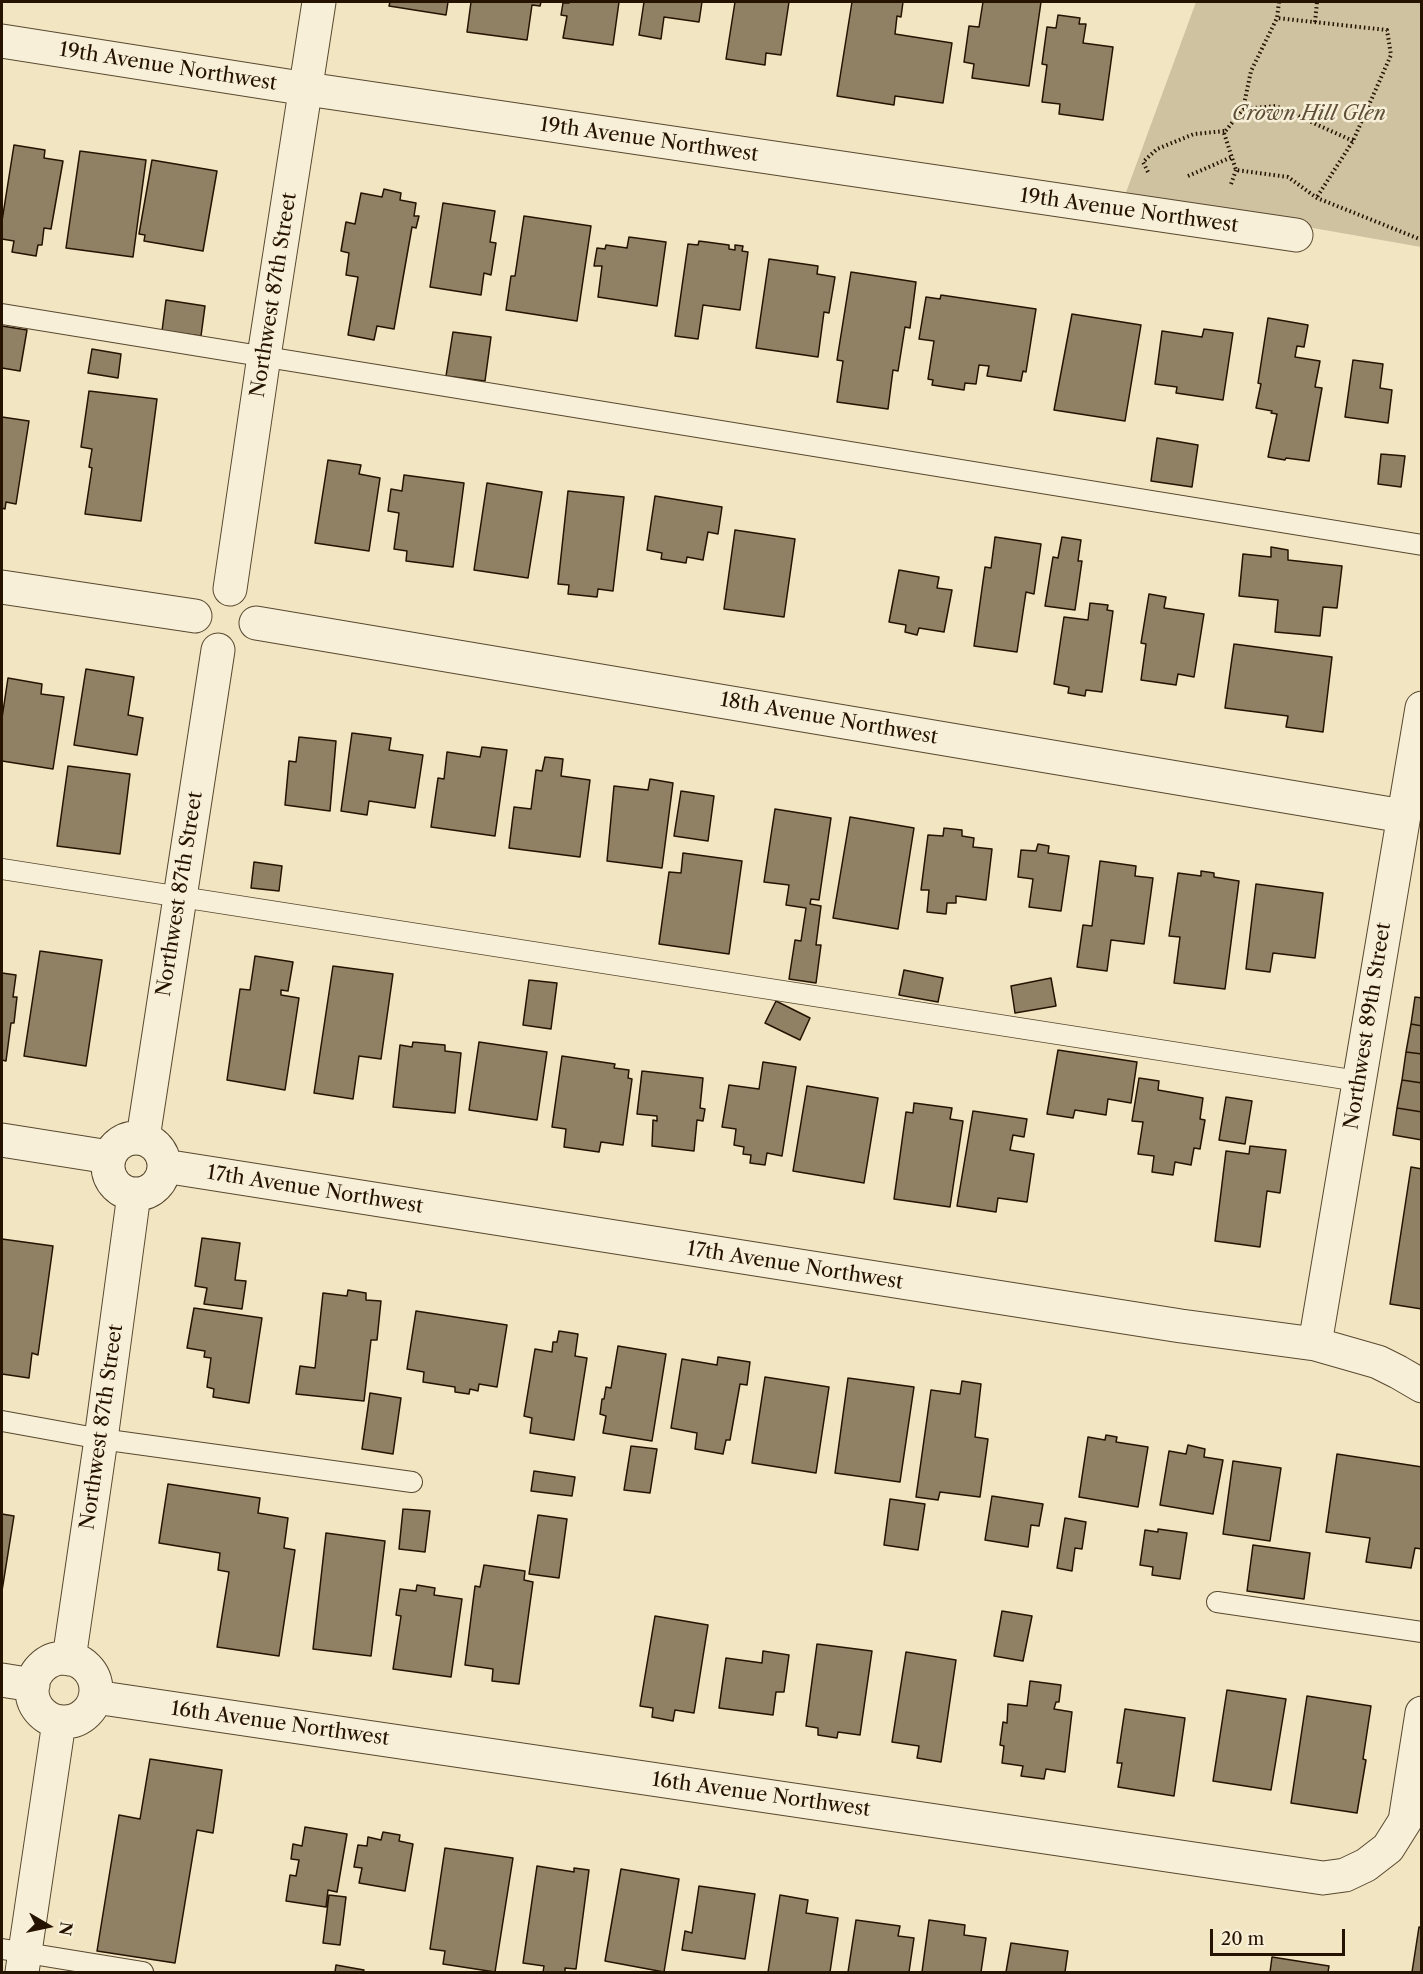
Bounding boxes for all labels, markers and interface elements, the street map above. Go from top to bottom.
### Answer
street label: 19th Avenue Northwest [57,38,279,96]
park label: Crown Hill Glen [1232,102,1386,126]
street label: 19th Avenue Northwest [538,113,760,167]
street label: 19th Avenue Northwest [1018,184,1240,238]
street label: Northwest 87th Street [246,191,302,399]
street label: 18th Avenue Northwest [718,688,940,750]
street label: Northwest 87th Street [152,790,208,998]
street label: Northwest 89th Street [1340,921,1396,1131]
street label: 17th Avenue Northwest [205,1161,425,1219]
street label: 17th Avenue Northwest [685,1237,905,1295]
street label: Northwest 87th Street [76,1323,128,1531]
street label: 16th Avenue Northwest [169,1697,391,1751]
street label: 16th Avenue Northwest [650,1768,872,1822]
north arrow [18,1896,78,1956]
scale bar [1213,1917,1348,1955]
text: N [55,1920,77,1937]
text: 20 m [1221,1928,1264,1950]

